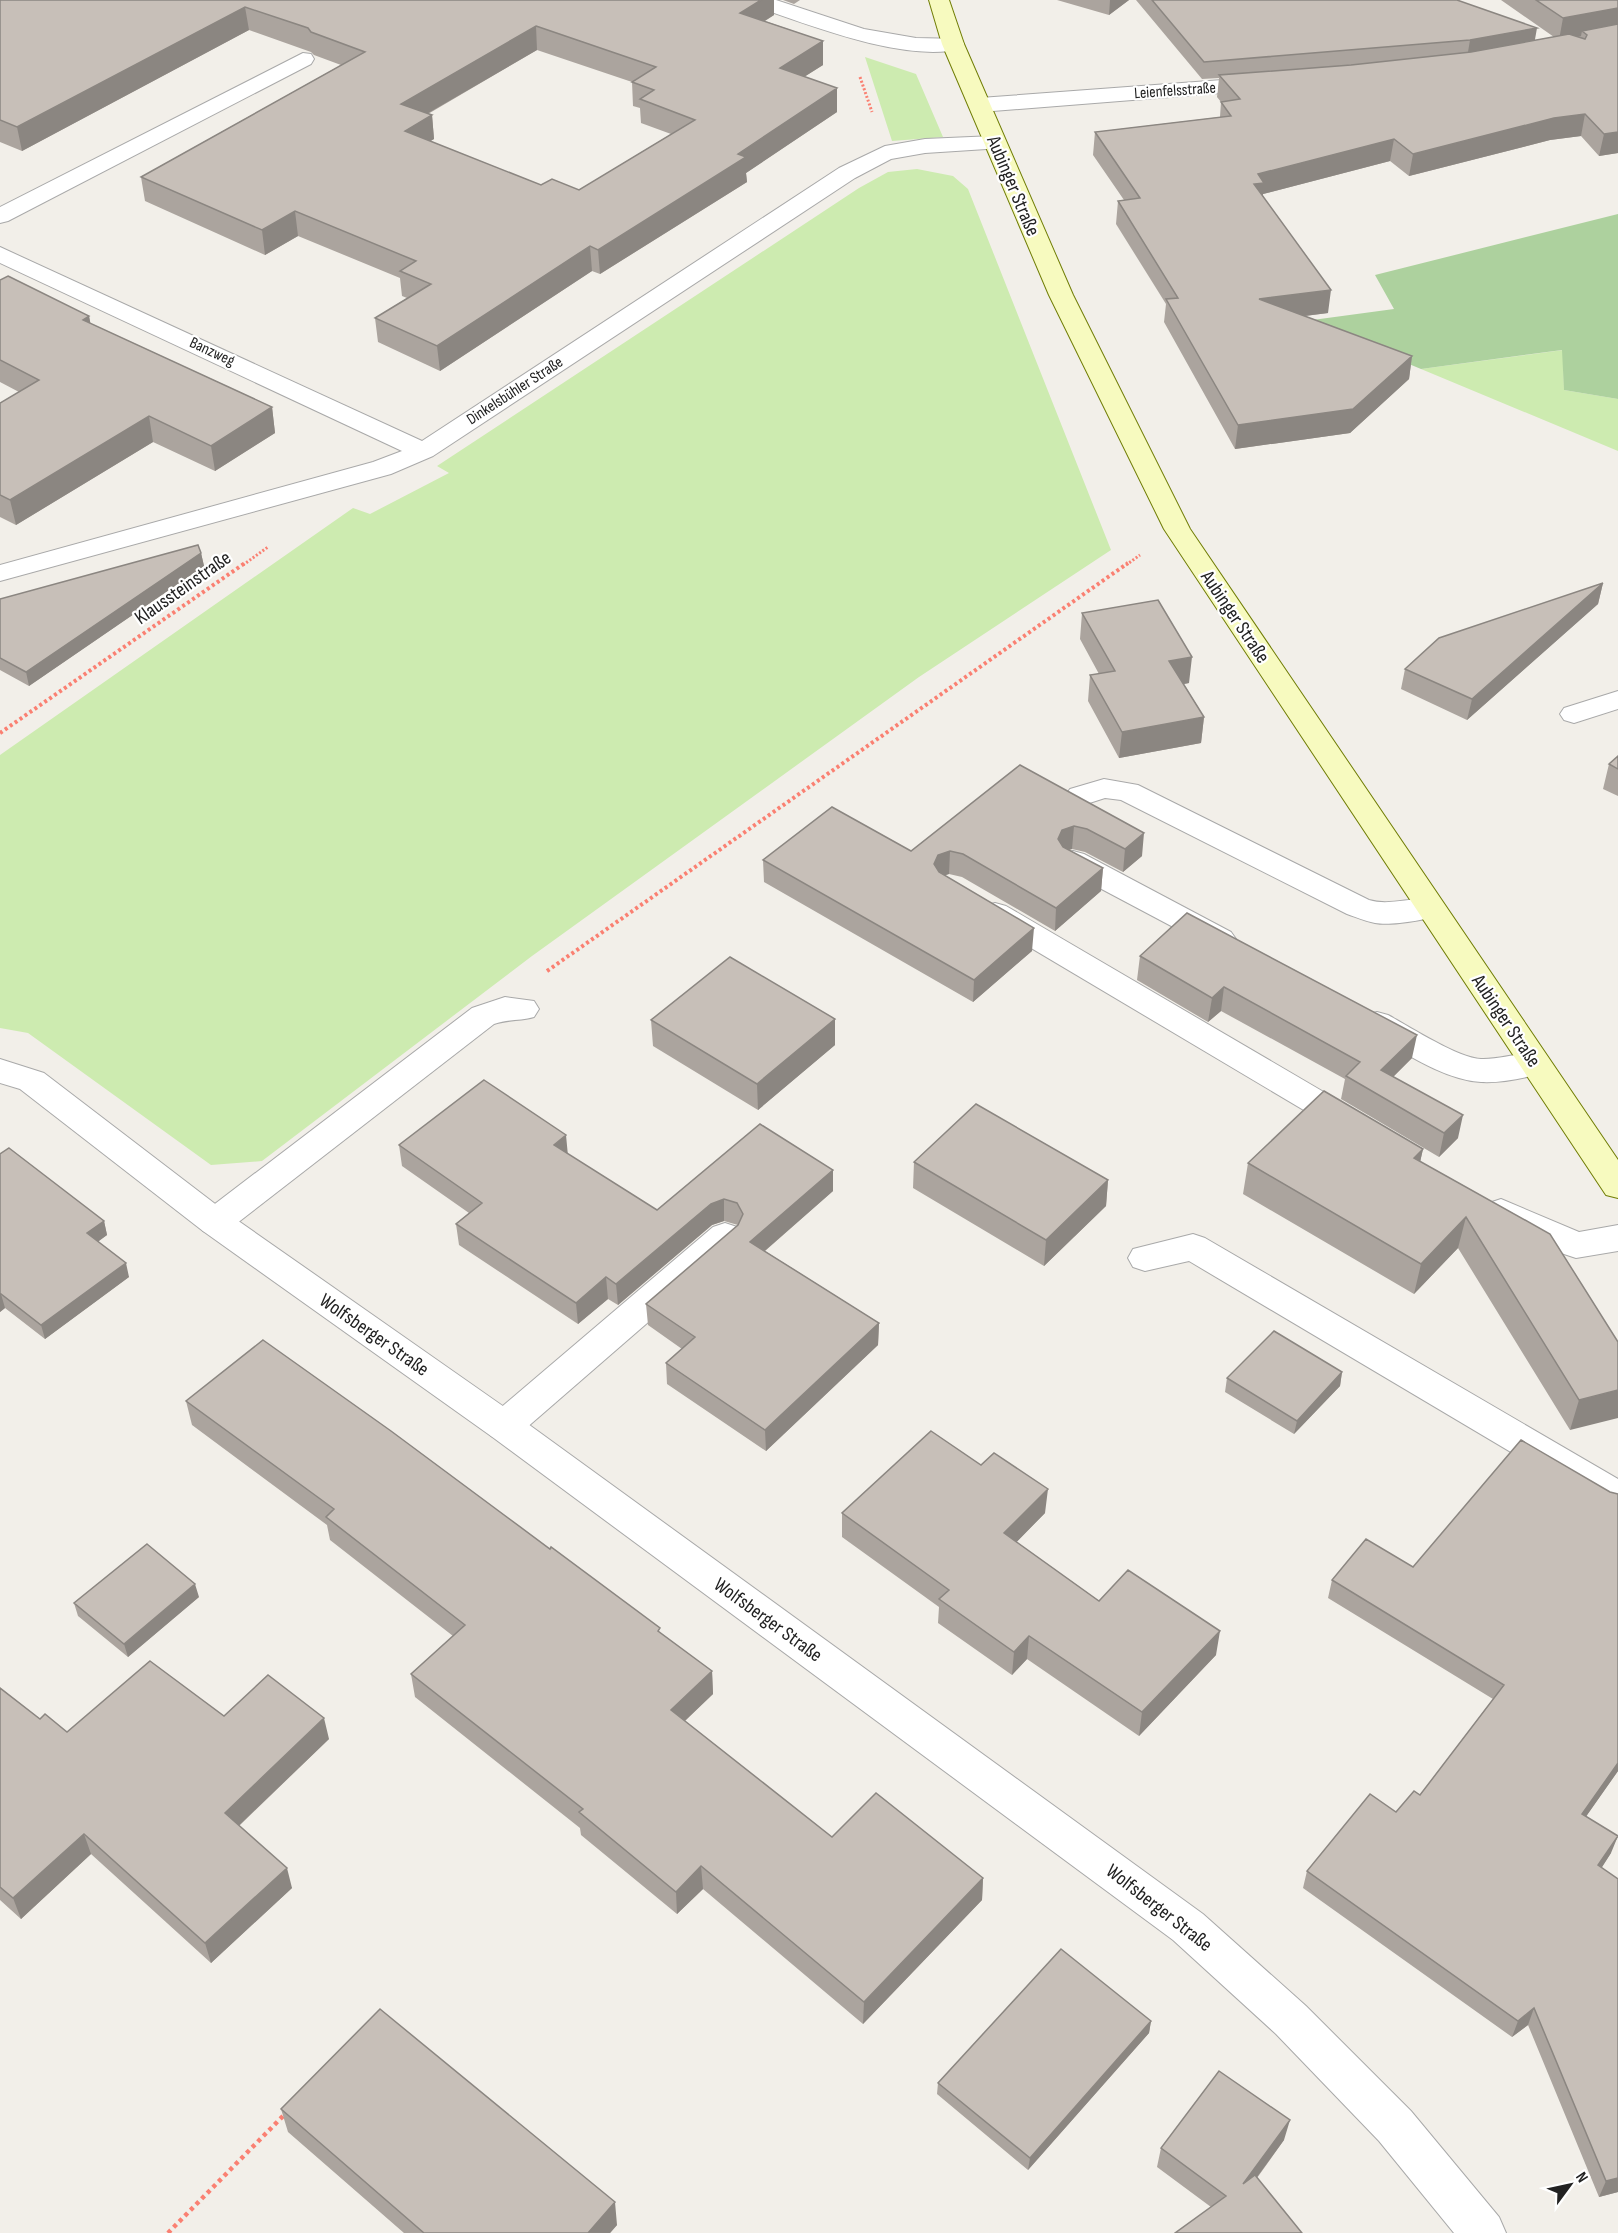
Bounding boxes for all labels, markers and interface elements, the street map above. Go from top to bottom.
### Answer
street label: Leienfelsstraße [1133,79,1217,103]
street label: Aubinger Straße [981,131,1045,240]
street label: Banzweg [186,333,238,371]
street label: Dinkelsbühler Straße [463,353,567,429]
street label: Klaussteinstraße [130,546,236,630]
street label: Aubinger Straße [1195,565,1275,668]
street label: Aubinger Straße [1466,969,1546,1072]
street label: Wolfsberger Straße [315,1288,433,1382]
street label: Wolfsberger Straße [709,1573,827,1667]
street label: Wolfsberger Straße [1101,1859,1217,1957]
north arrow [1540,2155,1600,2215]
text: N [1571,2169,1592,2186]

